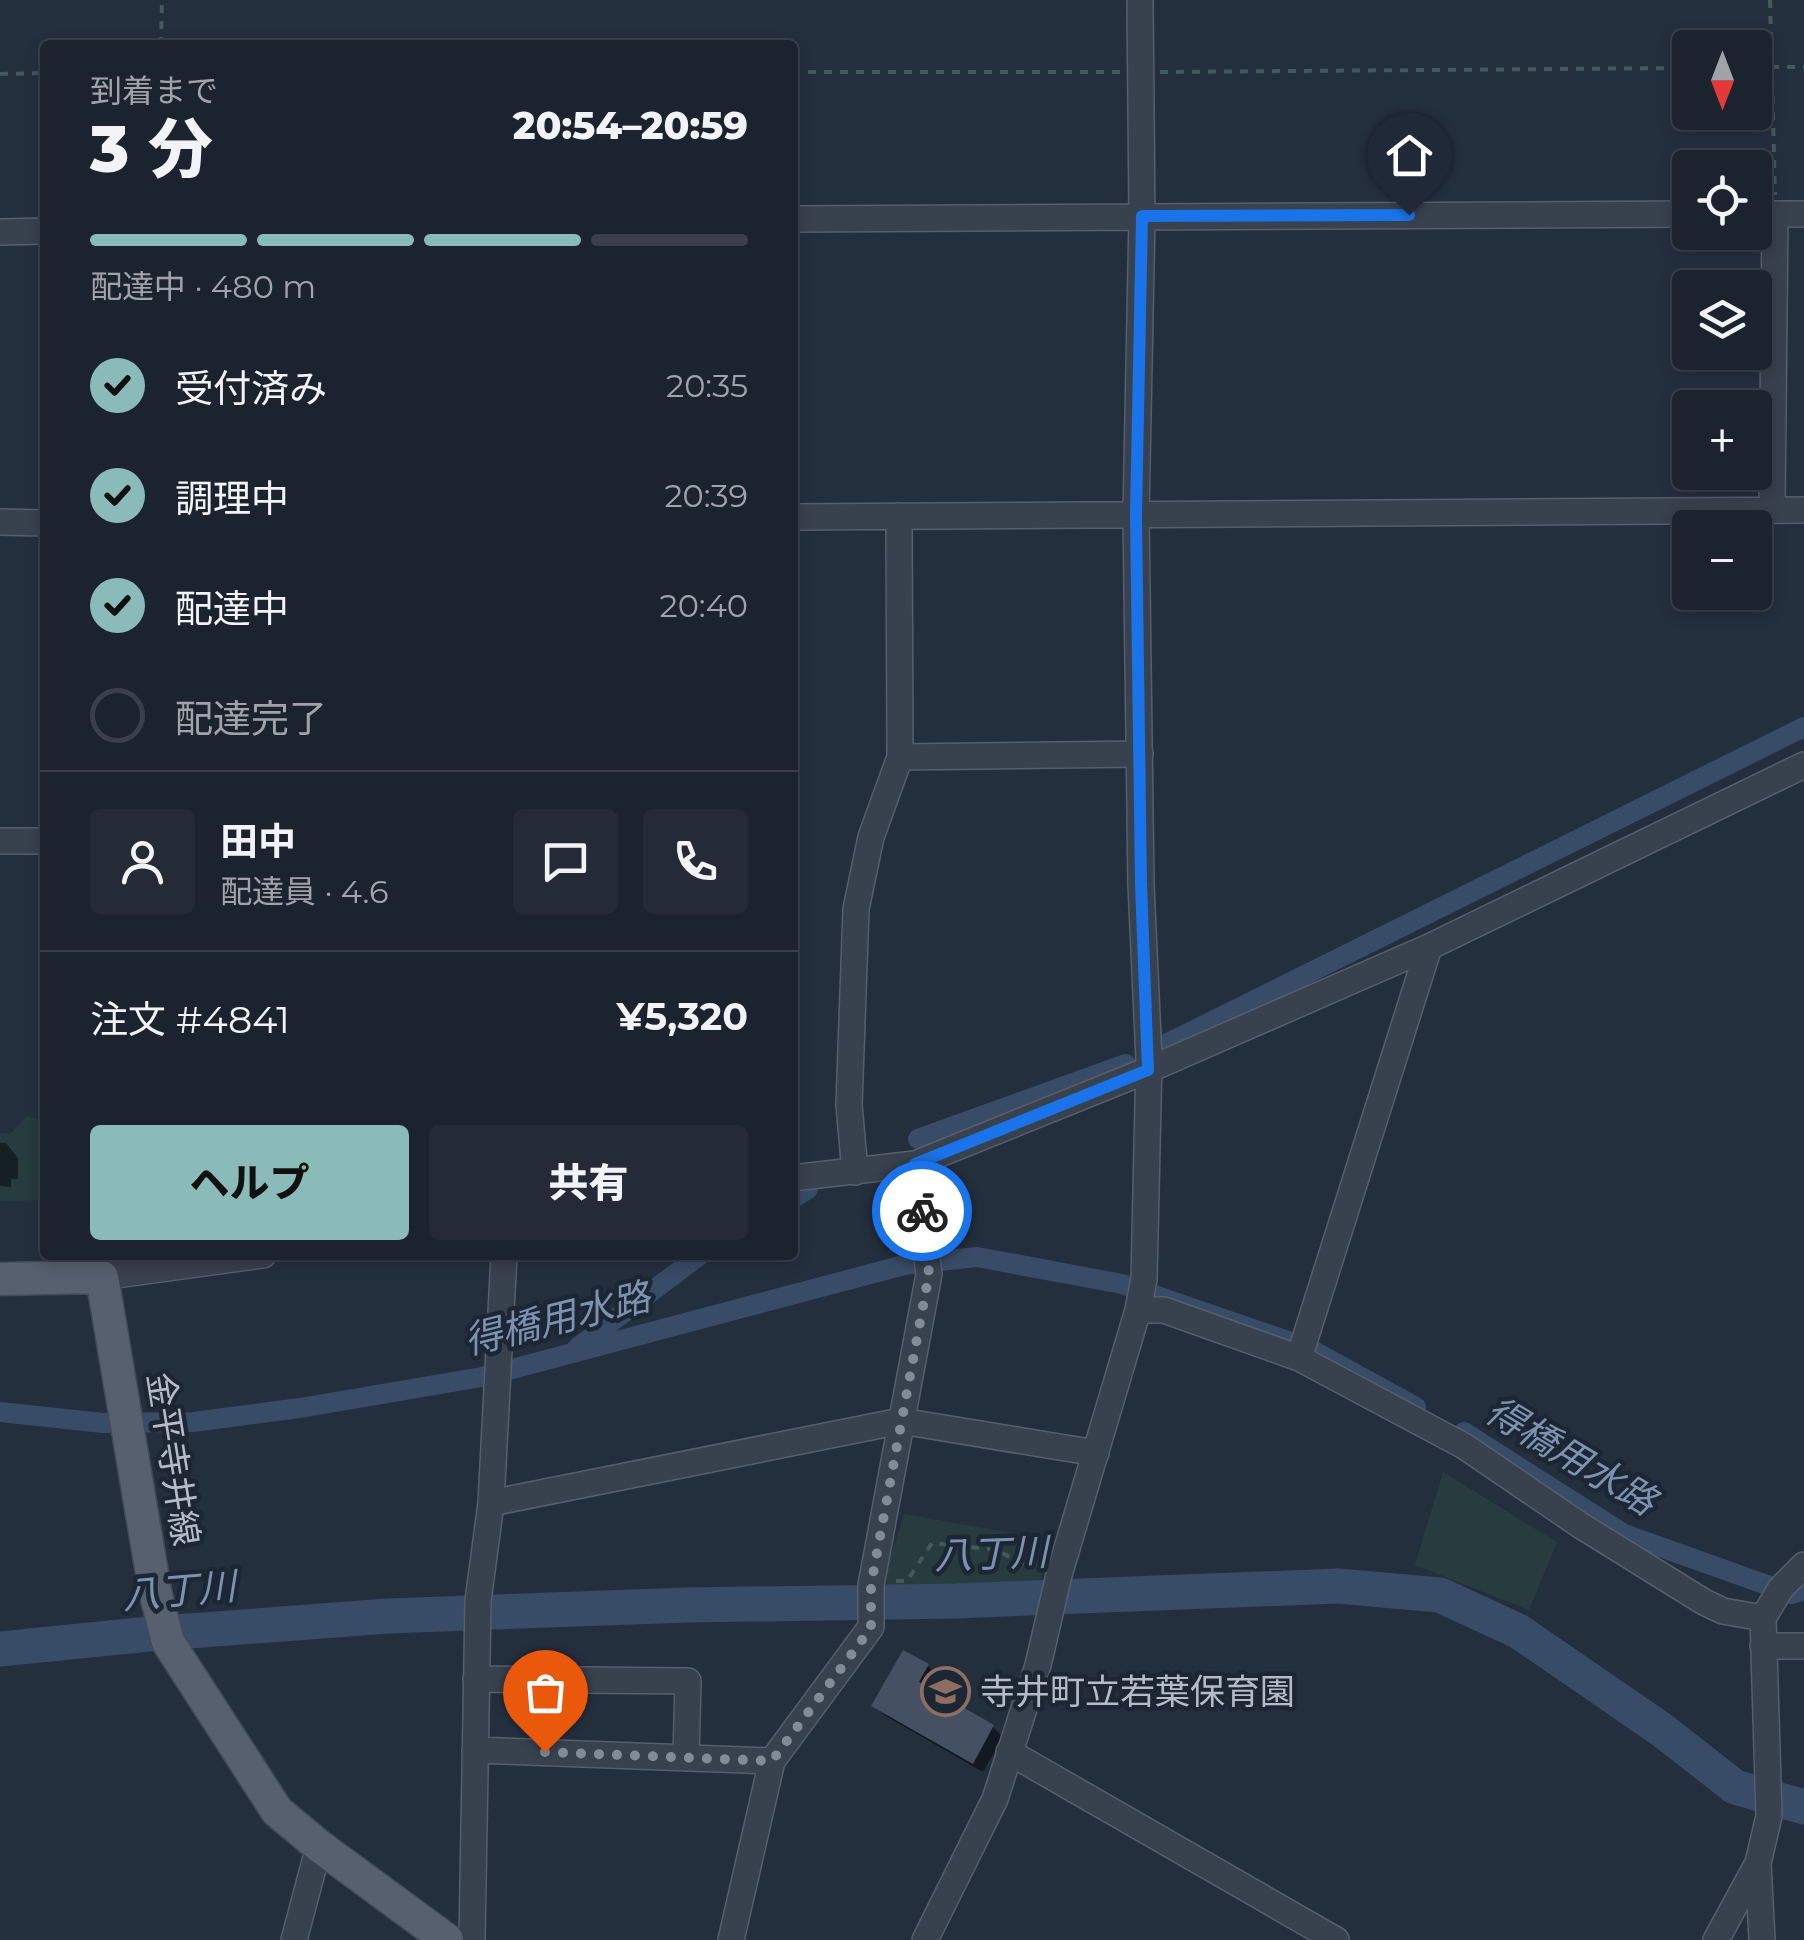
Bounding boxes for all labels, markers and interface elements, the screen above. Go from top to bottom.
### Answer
north arrow [1672,30,1772,130]
map controls [1672,30,1772,610]
text: 到着まで [90,71,218,110]
text: 20:54–20:59 [513,102,748,149]
text: 3 分 [90,109,213,188]
pin [1367,113,1452,216]
icon: home [1382,128,1437,183]
button: locate [1672,150,1772,250]
text: 配達中 · 480 m [90,267,316,306]
button: layers [1672,270,1772,370]
icon: check [90,358,145,413]
text: 受付済み [175,365,327,412]
text: 20:35 [666,366,748,405]
button: + [1672,390,1772,490]
icon: check [90,468,145,523]
text: 調理中 [175,475,289,522]
text: 20:39 [664,476,748,515]
button: − [1672,510,1772,610]
icon: check [90,578,145,633]
text: 配達中 [175,585,289,632]
text: 20:40 [660,586,748,625]
text: 配達完了 [175,695,327,742]
button: person [90,809,195,914]
button: chat [513,809,618,914]
button: phone [643,809,748,914]
text: 田中 [220,818,296,865]
text: 配達員 · 4.6 [220,872,389,911]
text: ¥5,320 [617,993,748,1040]
text: 注文 #4841 [90,996,290,1043]
button: ヘルプ [90,1125,409,1240]
button: 共有 [429,1125,748,1240]
courier [872,1161,972,1261]
icon: bike [895,1184,950,1239]
water label: 得橋用水路 [459,1272,658,1364]
street label: 金平寺井線 [139,1369,208,1549]
water label: 得橋用水路 [1478,1386,1667,1526]
water label: 八丁川 [933,1528,1053,1579]
water label: 八丁川 [120,1562,242,1619]
pin [503,1650,588,1753]
icon: bag [518,1665,573,1720]
school or university icon: 寺井町立若葉保育園 [919,1666,971,1718]
place label: 寺井町立若葉保育園 [980,1670,1295,1713]

